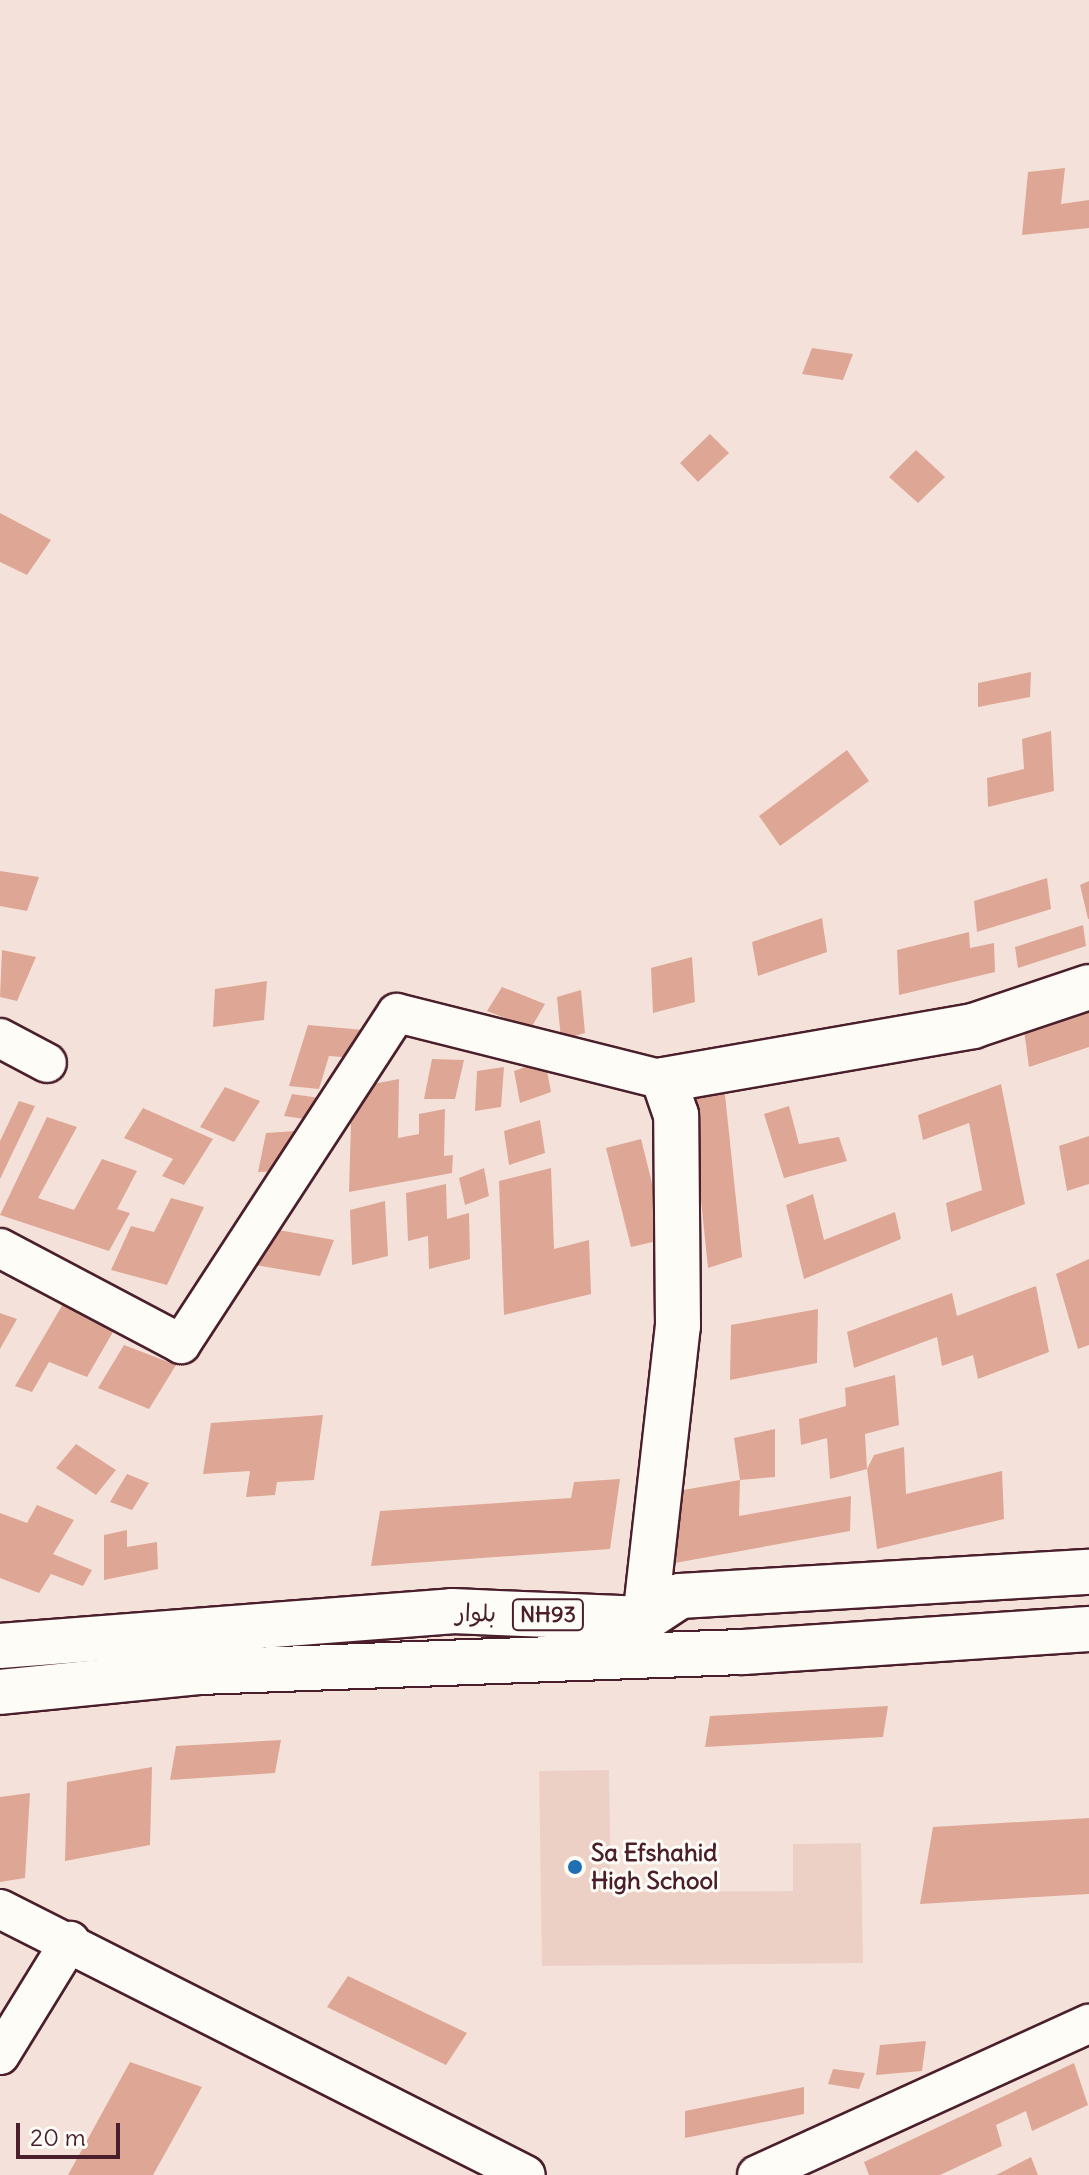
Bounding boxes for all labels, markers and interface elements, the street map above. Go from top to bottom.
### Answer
road number: NH93 [510,1597,586,1633]
street label: بلوار [455,1598,497,1628]
place label: Sa Efshahid High School [591,1839,718,1895]
marker: Sa Efshahid High School [566,1858,584,1876]
scale bar [20,2107,124,2157]
text: 20 m [30,2122,86,2152]

